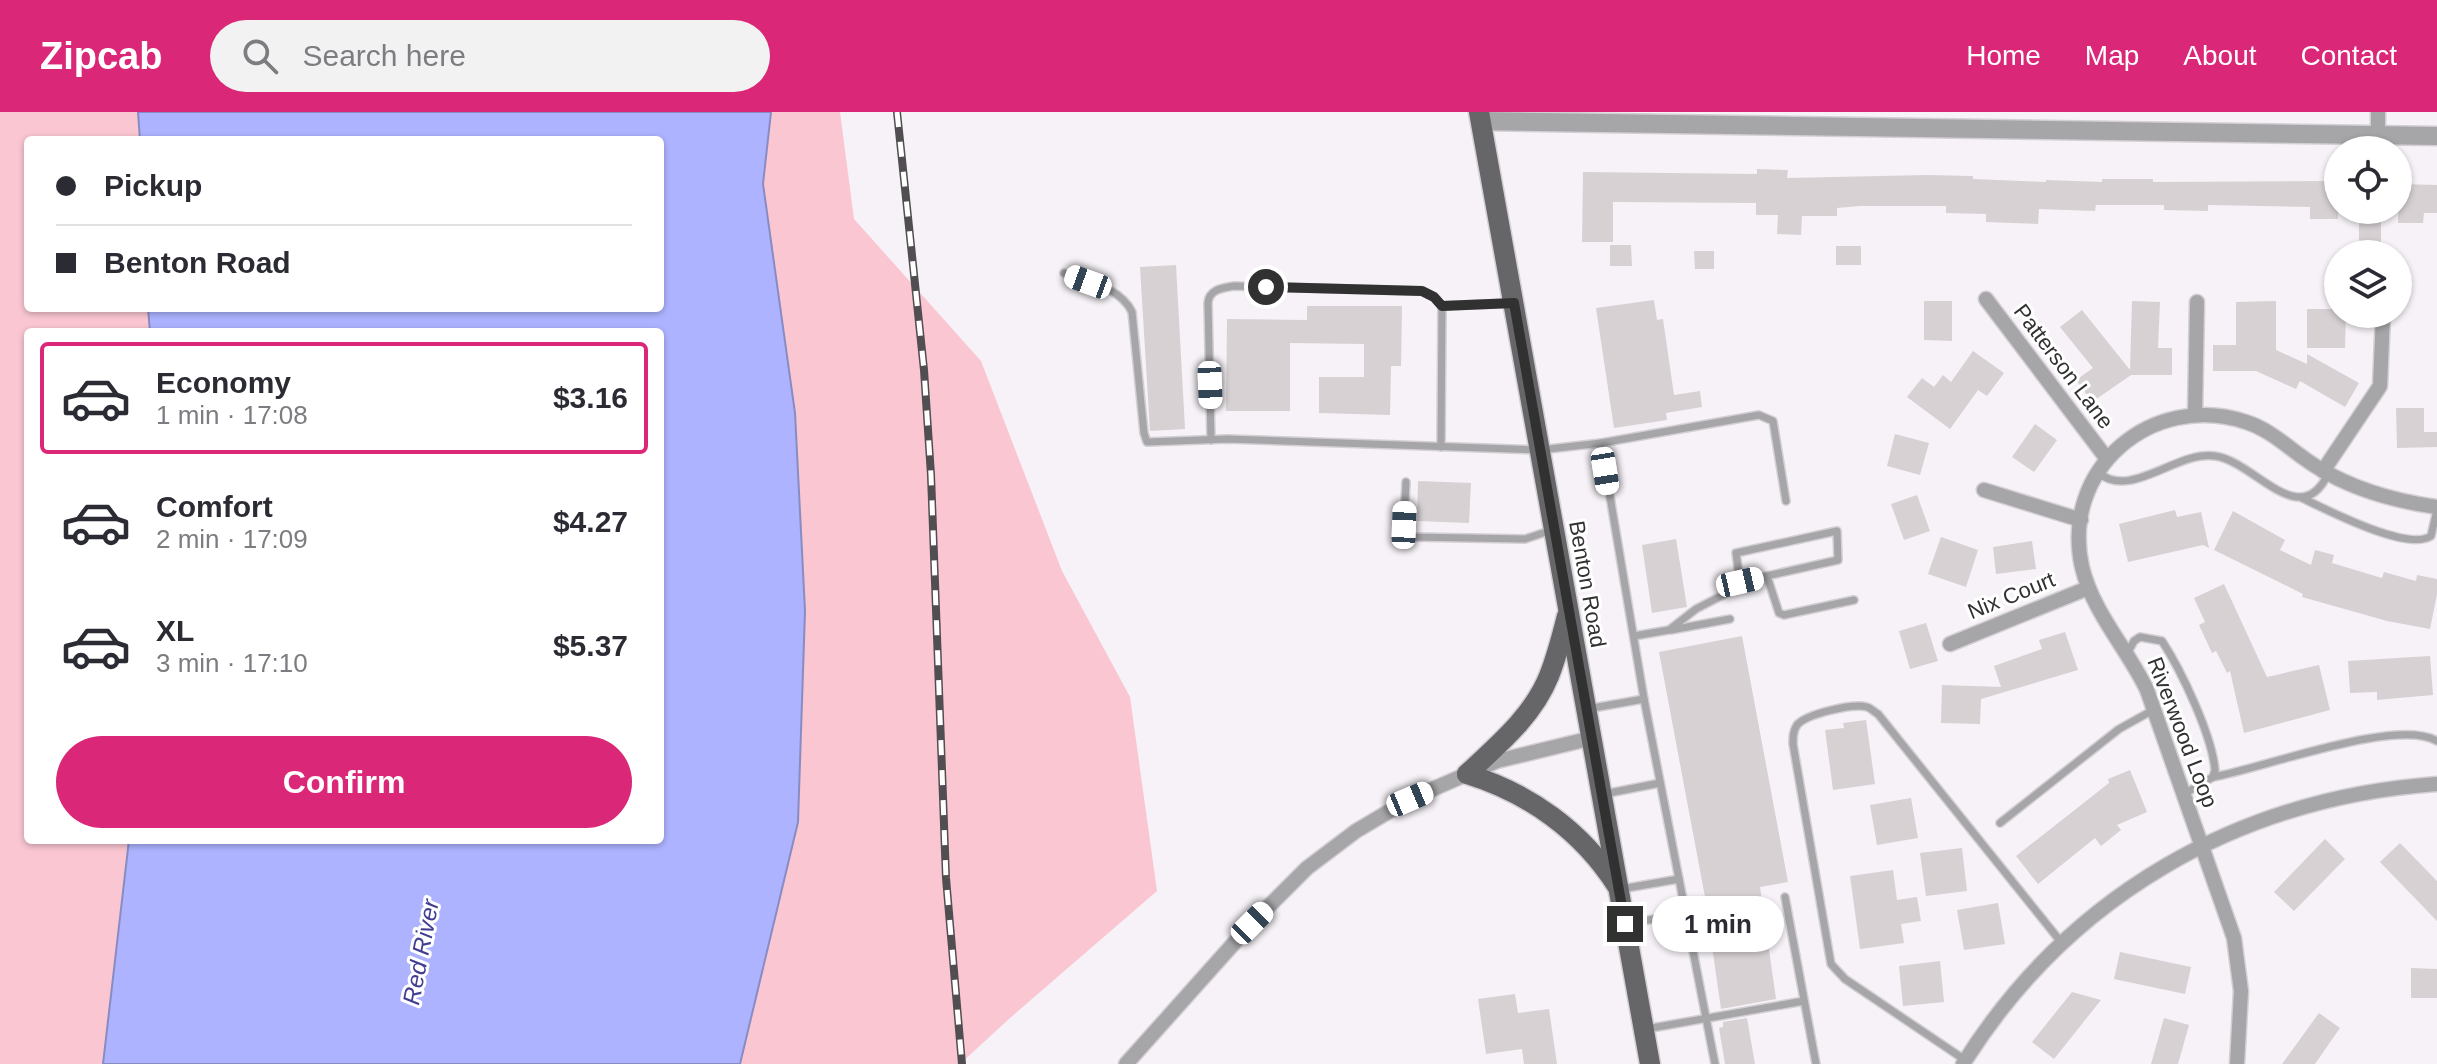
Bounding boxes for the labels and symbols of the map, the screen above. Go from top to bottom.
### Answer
car [1061,263,1115,301]
route start [1248,269,1284,305]
street label: Patterson Lane [2009,299,2118,433]
car [1197,361,1223,409]
car [1589,445,1621,497]
car [1391,501,1417,549]
street label: Benton Road [1564,519,1611,650]
car [1714,565,1766,599]
street label: Nix Court [1964,567,2058,624]
street label: Riverwood Loop [2142,653,2223,811]
car [1383,779,1437,819]
water label: Red River [397,896,444,1007]
callout: 1 min [1653,896,1785,952]
car [1227,898,1277,948]
route end [1607,906,1643,942]

